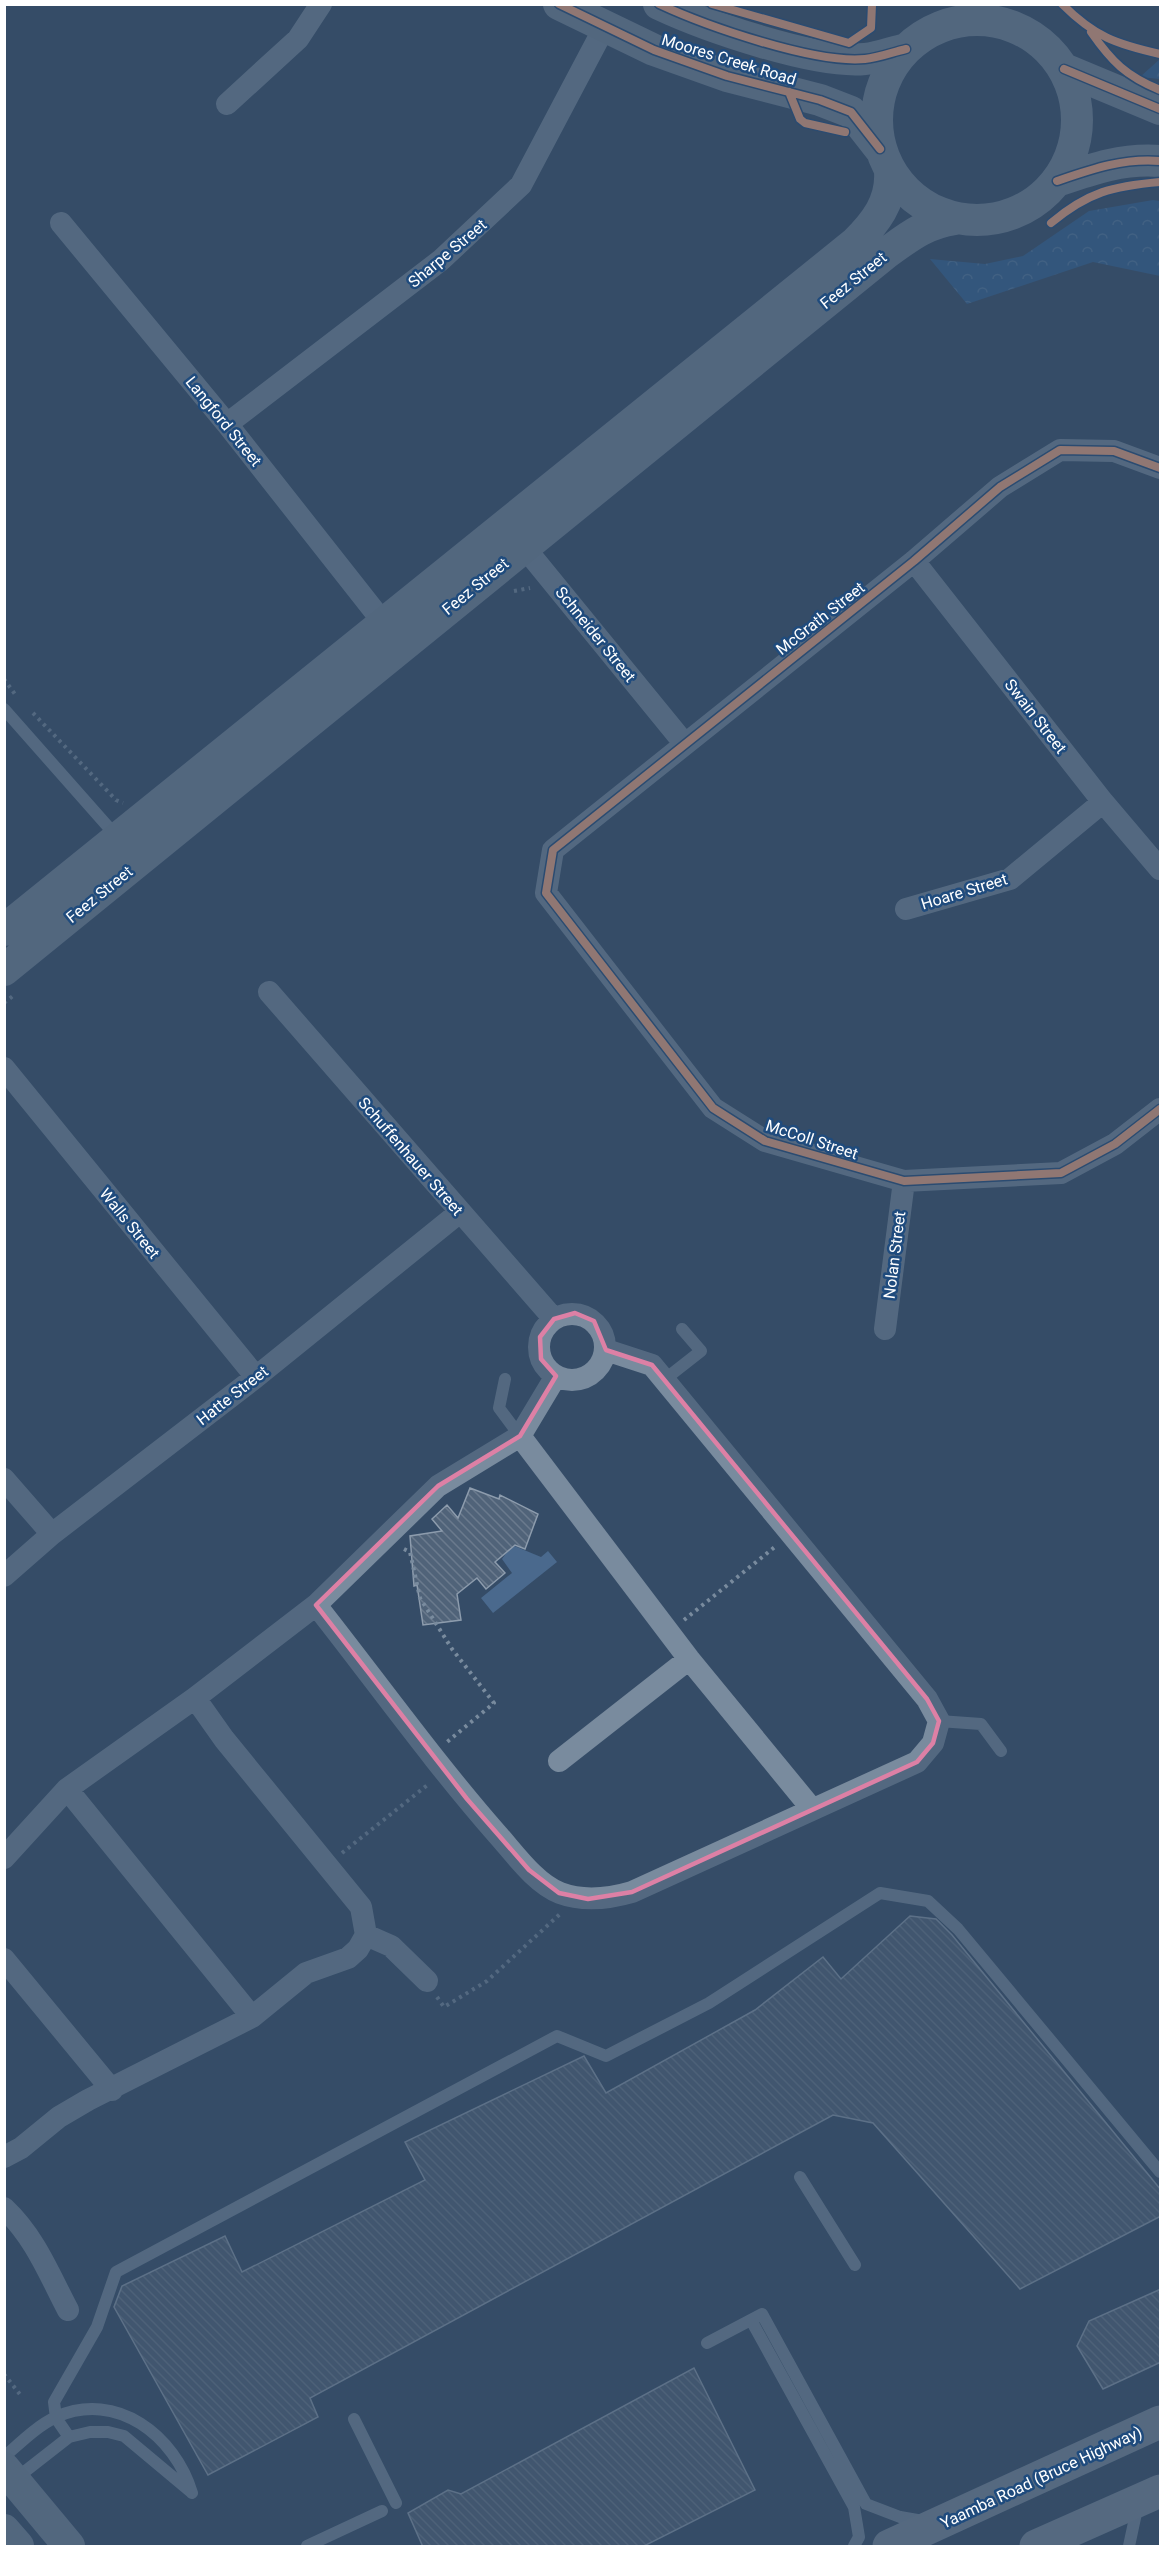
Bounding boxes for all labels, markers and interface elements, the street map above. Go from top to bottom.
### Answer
street label: Moores Creek Road [659,30,798,89]
street label: Sharpe Street [404,215,490,292]
street label: Feez Street [816,248,890,313]
street label: Langford Street [182,372,266,470]
street label: Feez Street [438,554,512,619]
street label: McGrath Street [772,578,868,659]
street label: Schneider Street [551,583,640,686]
street label: Swain Street [1001,675,1071,757]
street label: Feez Street [62,862,136,927]
street label: Hoare Street [919,869,1010,914]
street label: Schuffenhauer Street [354,1093,467,1219]
street label: McColl Street [763,1116,860,1163]
street label: Walls Street [96,1184,164,1262]
street label: Nolan Street [880,1210,909,1300]
street label: Hatte Street [193,1362,272,1429]
street label: Yaamba Road (Bruce Highway) [937,2422,1145,2533]

